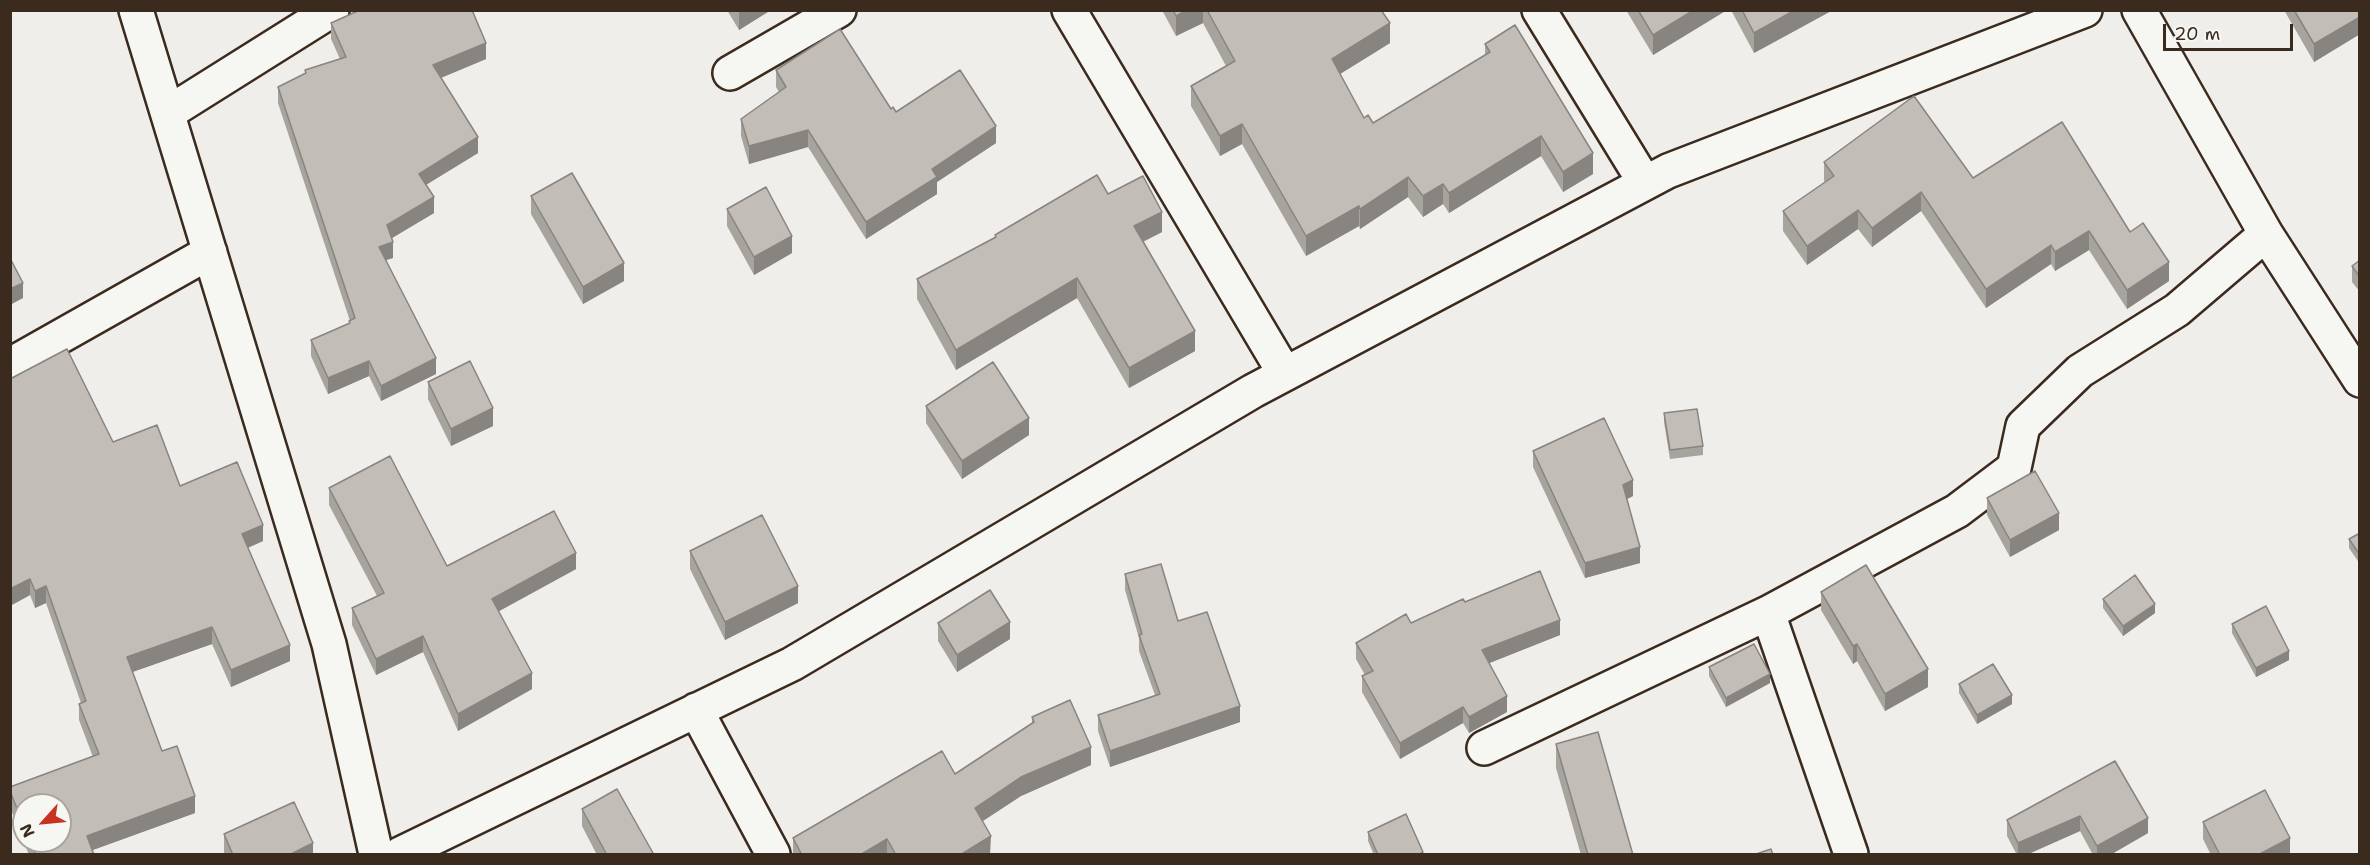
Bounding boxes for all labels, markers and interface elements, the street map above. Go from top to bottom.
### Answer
scale bar [2166,12,2296,50]
text: 20 m [2174,22,2220,46]
north arrow [12,793,72,853]
text: N [15,820,40,841]

